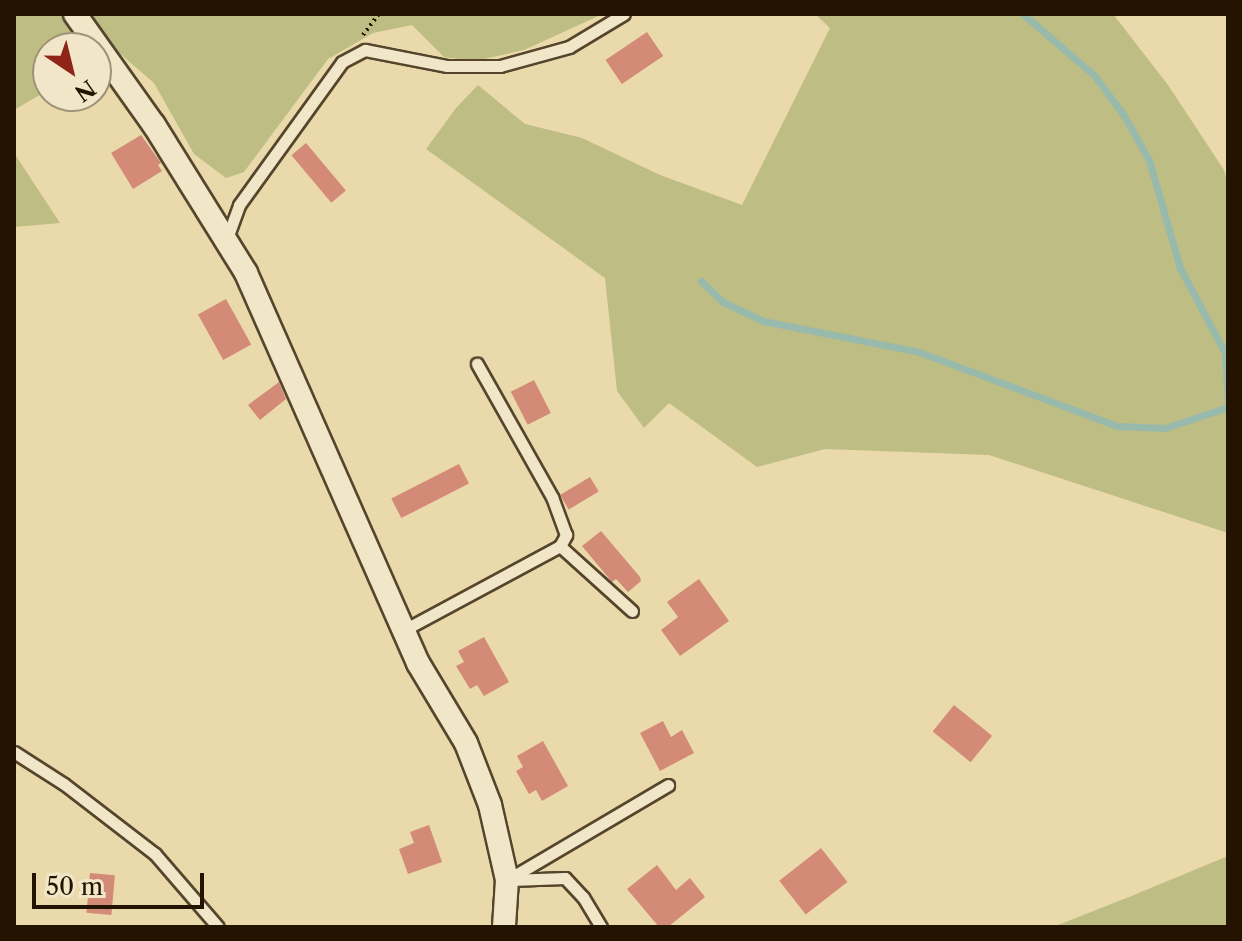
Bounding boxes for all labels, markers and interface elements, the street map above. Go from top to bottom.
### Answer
north arrow [32,32,112,112]
text: N [69,74,100,107]
scale bar [36,857,208,907]
text: 50 m [46,872,103,901]

